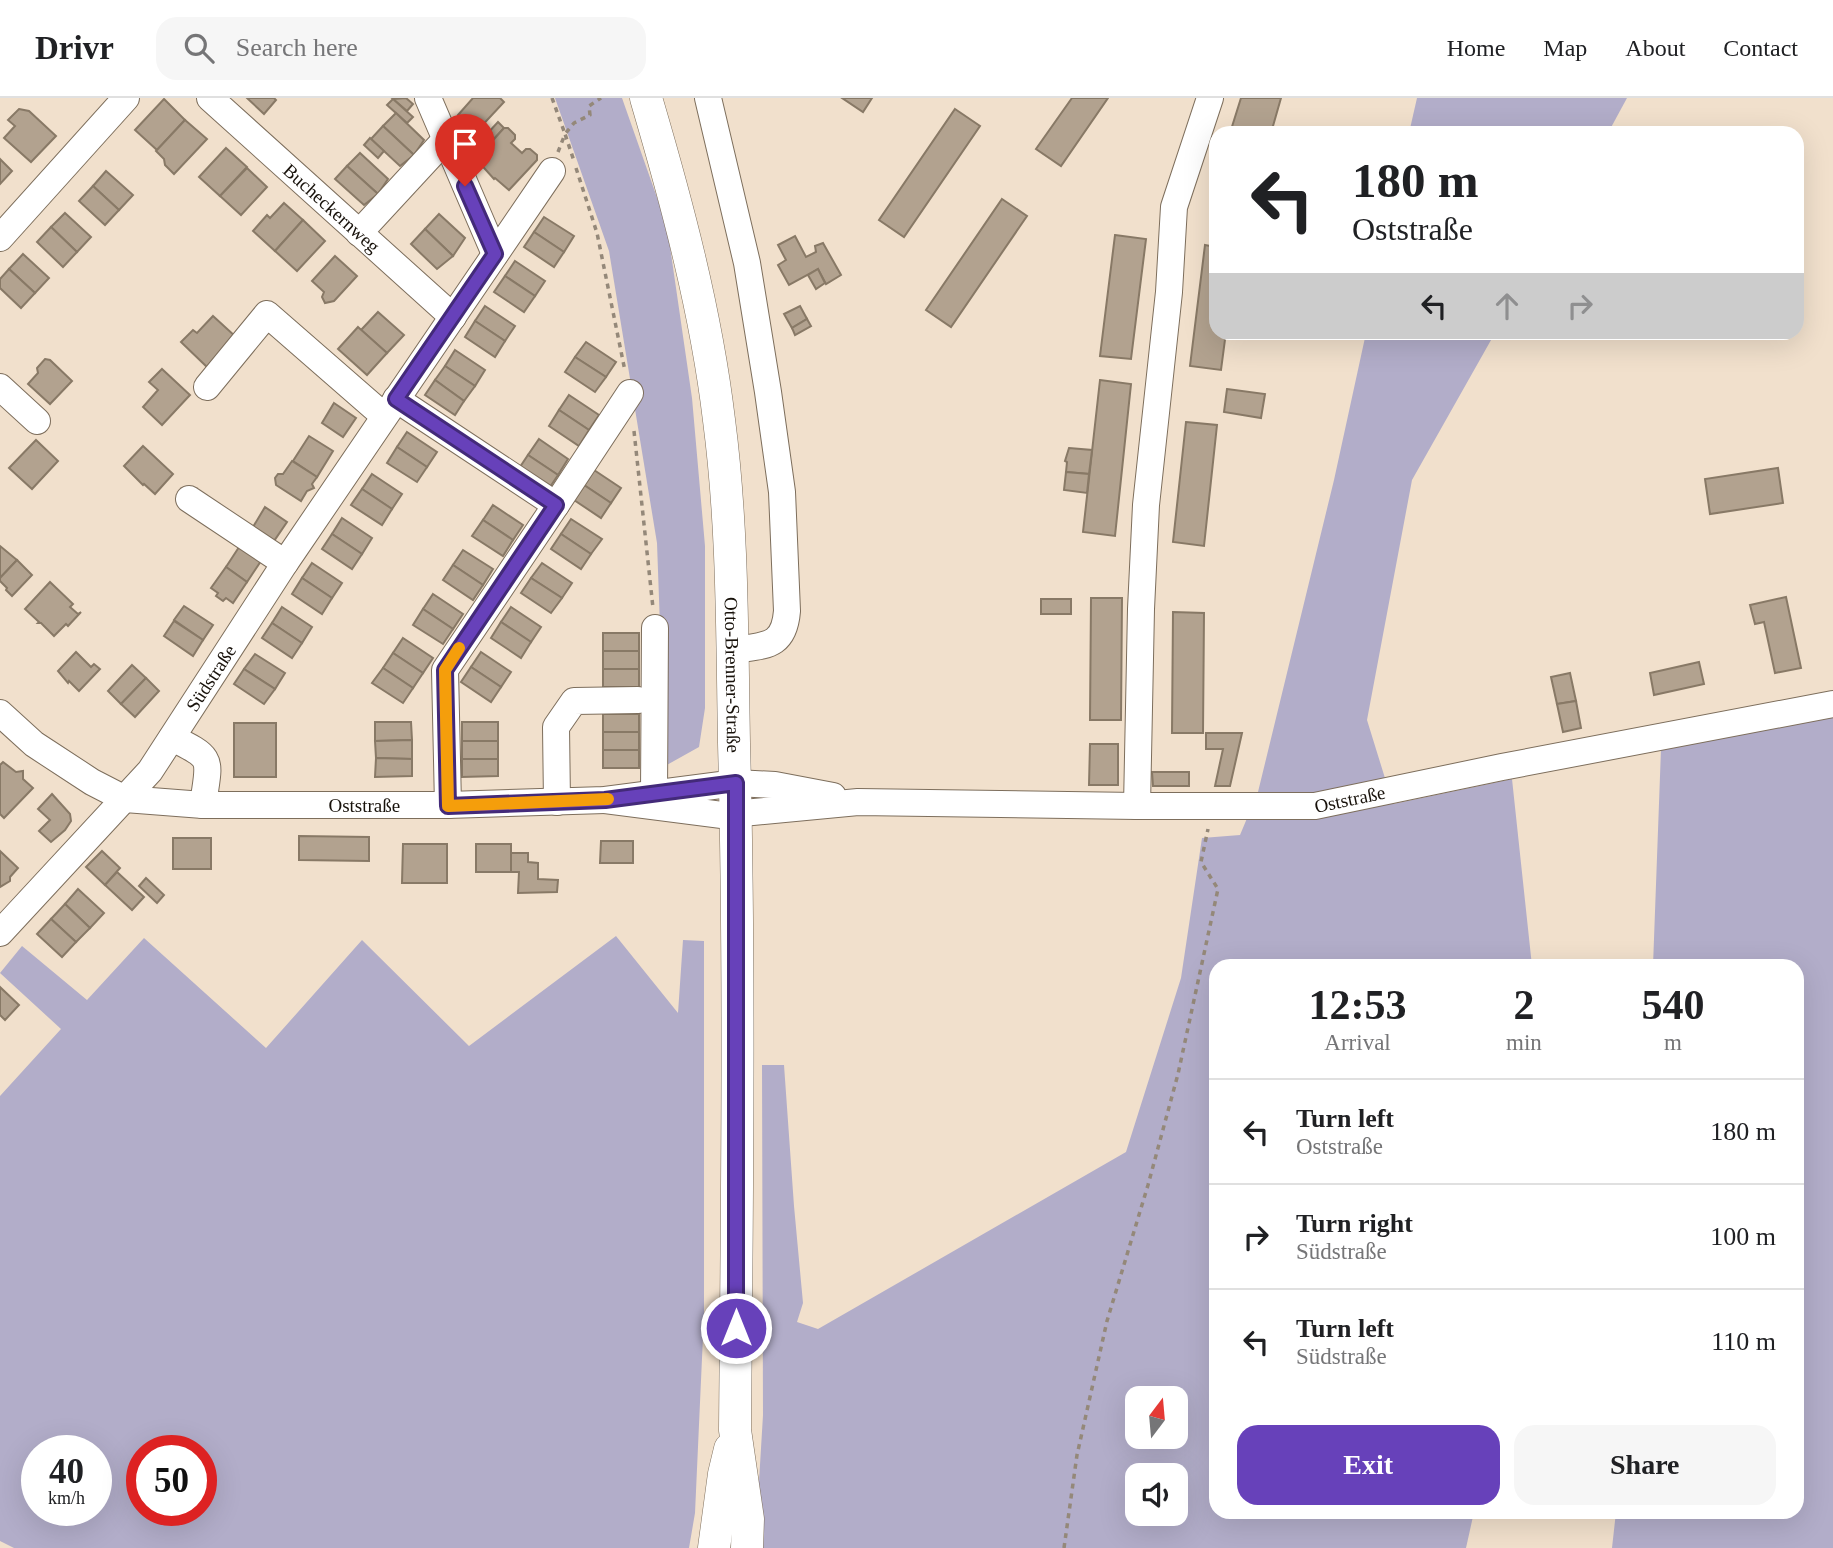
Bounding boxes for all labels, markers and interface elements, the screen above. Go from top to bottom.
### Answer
search box [156,17,646,80]
icon: search [180,29,218,67]
text: Drivr [35,30,114,66]
text: Search here [236,33,358,62]
text: Home [1447,35,1505,61]
text: Map [1543,35,1587,61]
text: About [1625,35,1685,61]
text: Contact [1723,35,1798,61]
pin [435,114,495,186]
icon: arrive [446,125,484,163]
text: 180 m [1352,153,1479,208]
icon: left [1237,154,1328,245]
street label: Bucheckernweg [279,159,384,257]
text: Oststraße [1352,211,1473,247]
icon: left [1415,287,1453,325]
icon: ahead [1488,287,1526,325]
icon: right [1561,287,1599,325]
street label: Otto-Brenner-Straße [720,597,744,753]
street label: Südstraße [182,641,240,715]
street label: Oststraße [1312,782,1387,817]
street label: Oststraße [328,795,400,816]
text: 12:53 [1309,982,1407,1028]
text: 2 [1513,982,1534,1028]
text: 540 [1641,982,1704,1028]
text: Arrival [1324,1030,1391,1055]
text: min [1506,1030,1542,1055]
text: m [1664,1030,1682,1055]
text: Turn left [1296,1104,1394,1133]
icon: left [1237,1113,1275,1151]
text: 180 m [1710,1117,1776,1146]
text: Oststraße [1296,1134,1383,1159]
text: Turn right [1296,1209,1413,1238]
icon: right [1237,1218,1275,1256]
text: 100 m [1710,1222,1776,1251]
text: Südstraße [1296,1239,1387,1264]
position arrow [699,1291,773,1365]
text: Turn left [1296,1314,1394,1343]
icon: left [1237,1323,1275,1361]
text: 110 m [1711,1327,1776,1356]
text: Südstraße [1296,1344,1387,1369]
north arrow [1125,1386,1188,1449]
map controls [1125,1386,1188,1526]
button: Exit [1237,1425,1500,1505]
button: Share [1514,1425,1776,1505]
speed limit sign: 50 [126,1435,217,1526]
text: 40 [49,1452,84,1491]
button: sound [1125,1463,1188,1526]
text: km/h [48,1488,85,1508]

